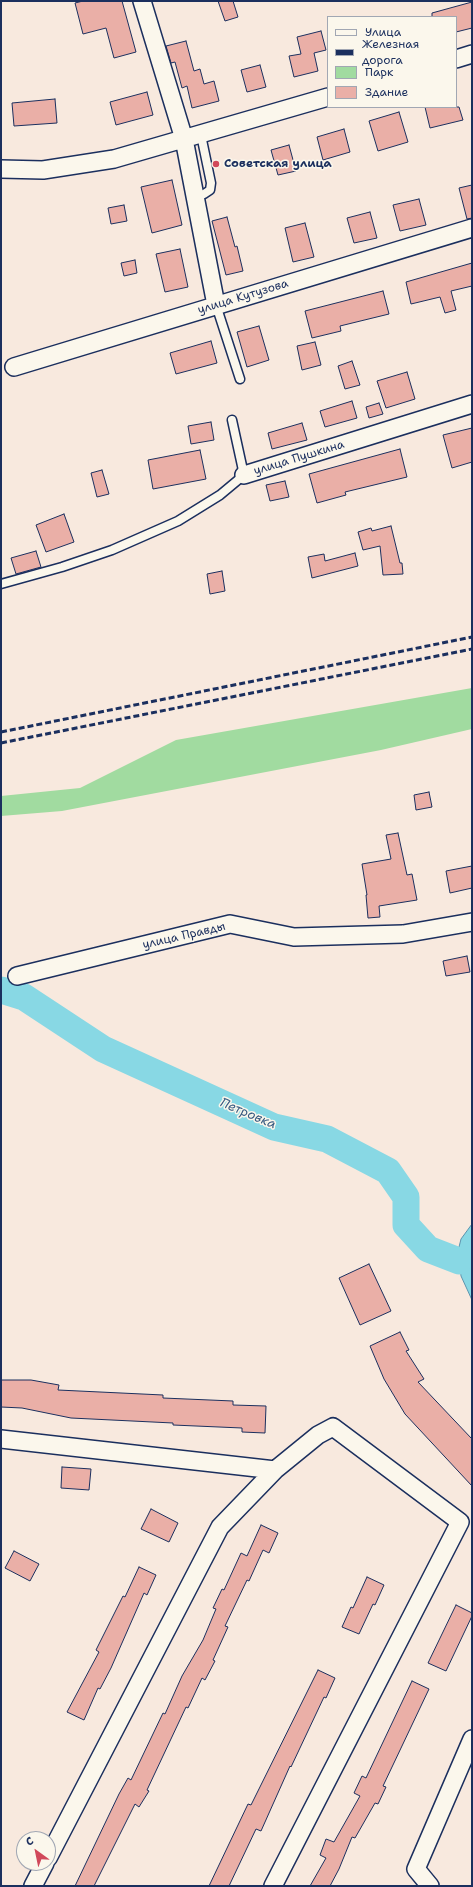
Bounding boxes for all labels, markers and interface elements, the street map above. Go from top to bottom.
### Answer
legend [327,16,457,108]
text: Улица [365,24,401,40]
text: Железная дорога [362,36,419,68]
text: Парк [365,64,393,80]
text: Здание [365,84,408,100]
place label: Советская улица [224,157,332,171]
marker: Советская улица [211,159,221,169]
street label: улица Кутузова [196,276,290,318]
street label: улица Пушкина [252,437,346,479]
street label: улица Правды [141,919,227,953]
water label: Петровка [218,1095,278,1133]
north arrow [16,1831,56,1871]
text: С [23,1833,37,1849]

